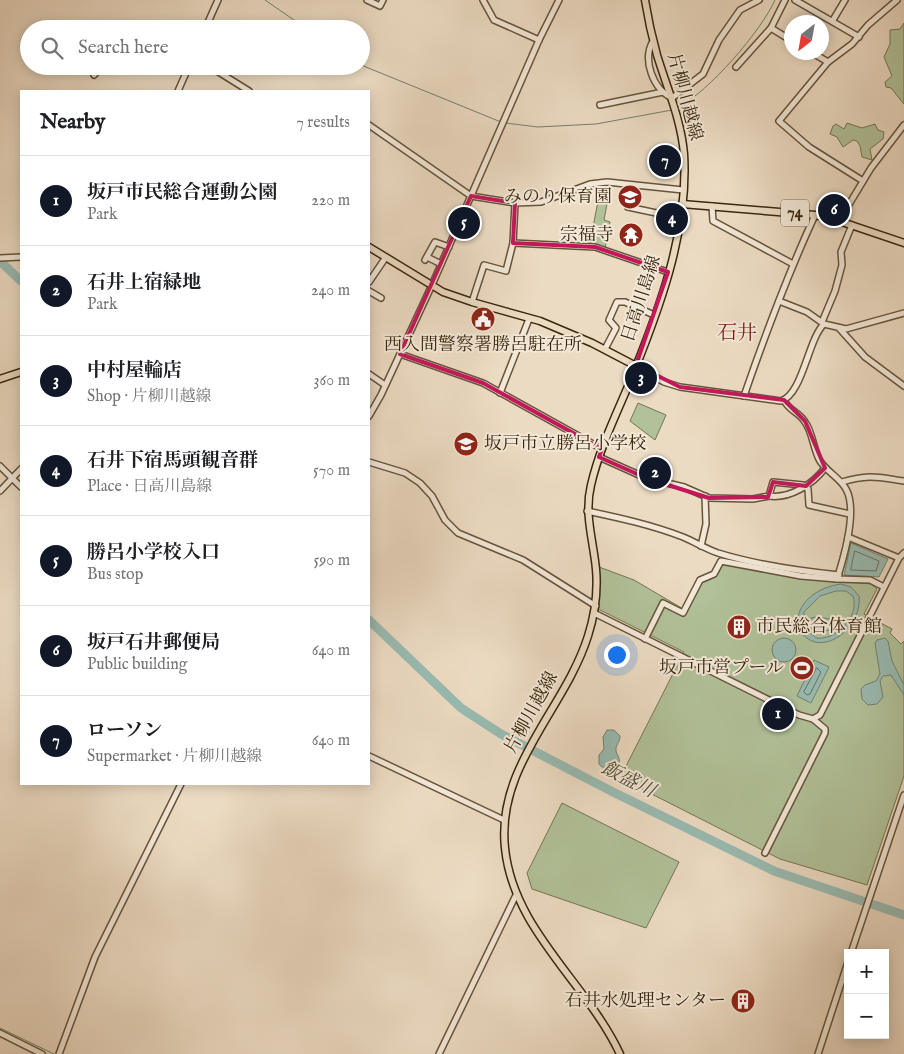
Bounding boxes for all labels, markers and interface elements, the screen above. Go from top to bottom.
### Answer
north arrow [784,15,829,60]
search box [20,20,370,75]
icon: search [38,34,66,62]
text: Search here [78,36,169,60]
street label: 片柳川越線 [661,51,707,143]
text: Nearby [40,109,105,136]
text: 7 results [296,113,350,133]
pin: 7 [649,142,681,180]
text: 坂戸市民総合運動公園 [87,181,277,205]
school or university icon: みのり保育園 [617,184,643,210]
place label: みのり保育園 [504,186,612,209]
text: 1 [53,191,59,211]
text: 220 m [311,191,350,211]
pin: 6 [818,191,850,229]
pin: 4 [656,200,688,238]
road number: 74 [781,200,809,227]
pin: 5 [448,204,480,242]
text: Park [87,205,117,225]
temple icon: 宗福寺 [618,222,644,248]
place label: 宗福寺 [560,224,614,247]
street label: 日高川島線 [617,253,667,345]
text: 石井上宿緑地 [87,271,201,295]
text: 2 [52,281,60,301]
text: 240 m [311,281,350,301]
text: Park [87,295,117,315]
public building icon: 西入間警察署勝呂駐在所 [470,306,496,332]
district label: 石井 [717,321,757,346]
place label: 西入間警察署勝呂駐在所 [384,334,582,357]
text: 中村屋輪店 [87,359,182,383]
pin: 3 [625,359,657,397]
text: 3 [53,371,59,391]
text: 360 m [314,371,350,391]
text: Shop · 片柳川越線 [87,387,211,407]
school or university icon: 坂戸市立勝呂小学校 [453,431,479,457]
place label: 坂戸市立勝呂小学校 [484,433,646,456]
text: 石井下宿馬頭観音群 [87,449,258,473]
pin: 2 [639,454,671,492]
text: 4 [52,461,60,481]
text: 570 m [313,461,350,481]
text: Place · 日高川島線 [87,477,212,497]
text: 勝呂小学校入口 [87,541,220,565]
text: 5 [53,551,59,571]
text: 590 m [314,551,350,571]
text: Bus stop [87,565,143,585]
building icon: 市民総合体育館 [726,614,752,640]
place label: 市民総合体育館 [756,616,882,639]
text: 坂戸石井郵便局 [87,631,220,655]
text: 6 [53,641,59,661]
text: 640 m [312,641,350,661]
your location [604,642,630,668]
text: Public building [87,655,187,675]
sports icon: 坂戸市営プール [789,655,815,681]
place label: 坂戸市営プール [659,657,784,680]
street label: 片柳川越線 [500,668,564,758]
pin: 1 [762,695,794,733]
text: ローソン [87,719,162,743]
text: 7 [52,731,60,751]
text: 640 m [312,731,350,751]
text: Supermarket · 片柳川越線 [87,747,262,767]
water label: 飯盛川 [597,756,661,805]
map controls [844,949,889,1039]
button: + [844,949,889,994]
building icon: 石井水処理センター [730,988,756,1014]
place label: 石井水処理センター [565,990,726,1013]
button: − [844,994,889,1039]

